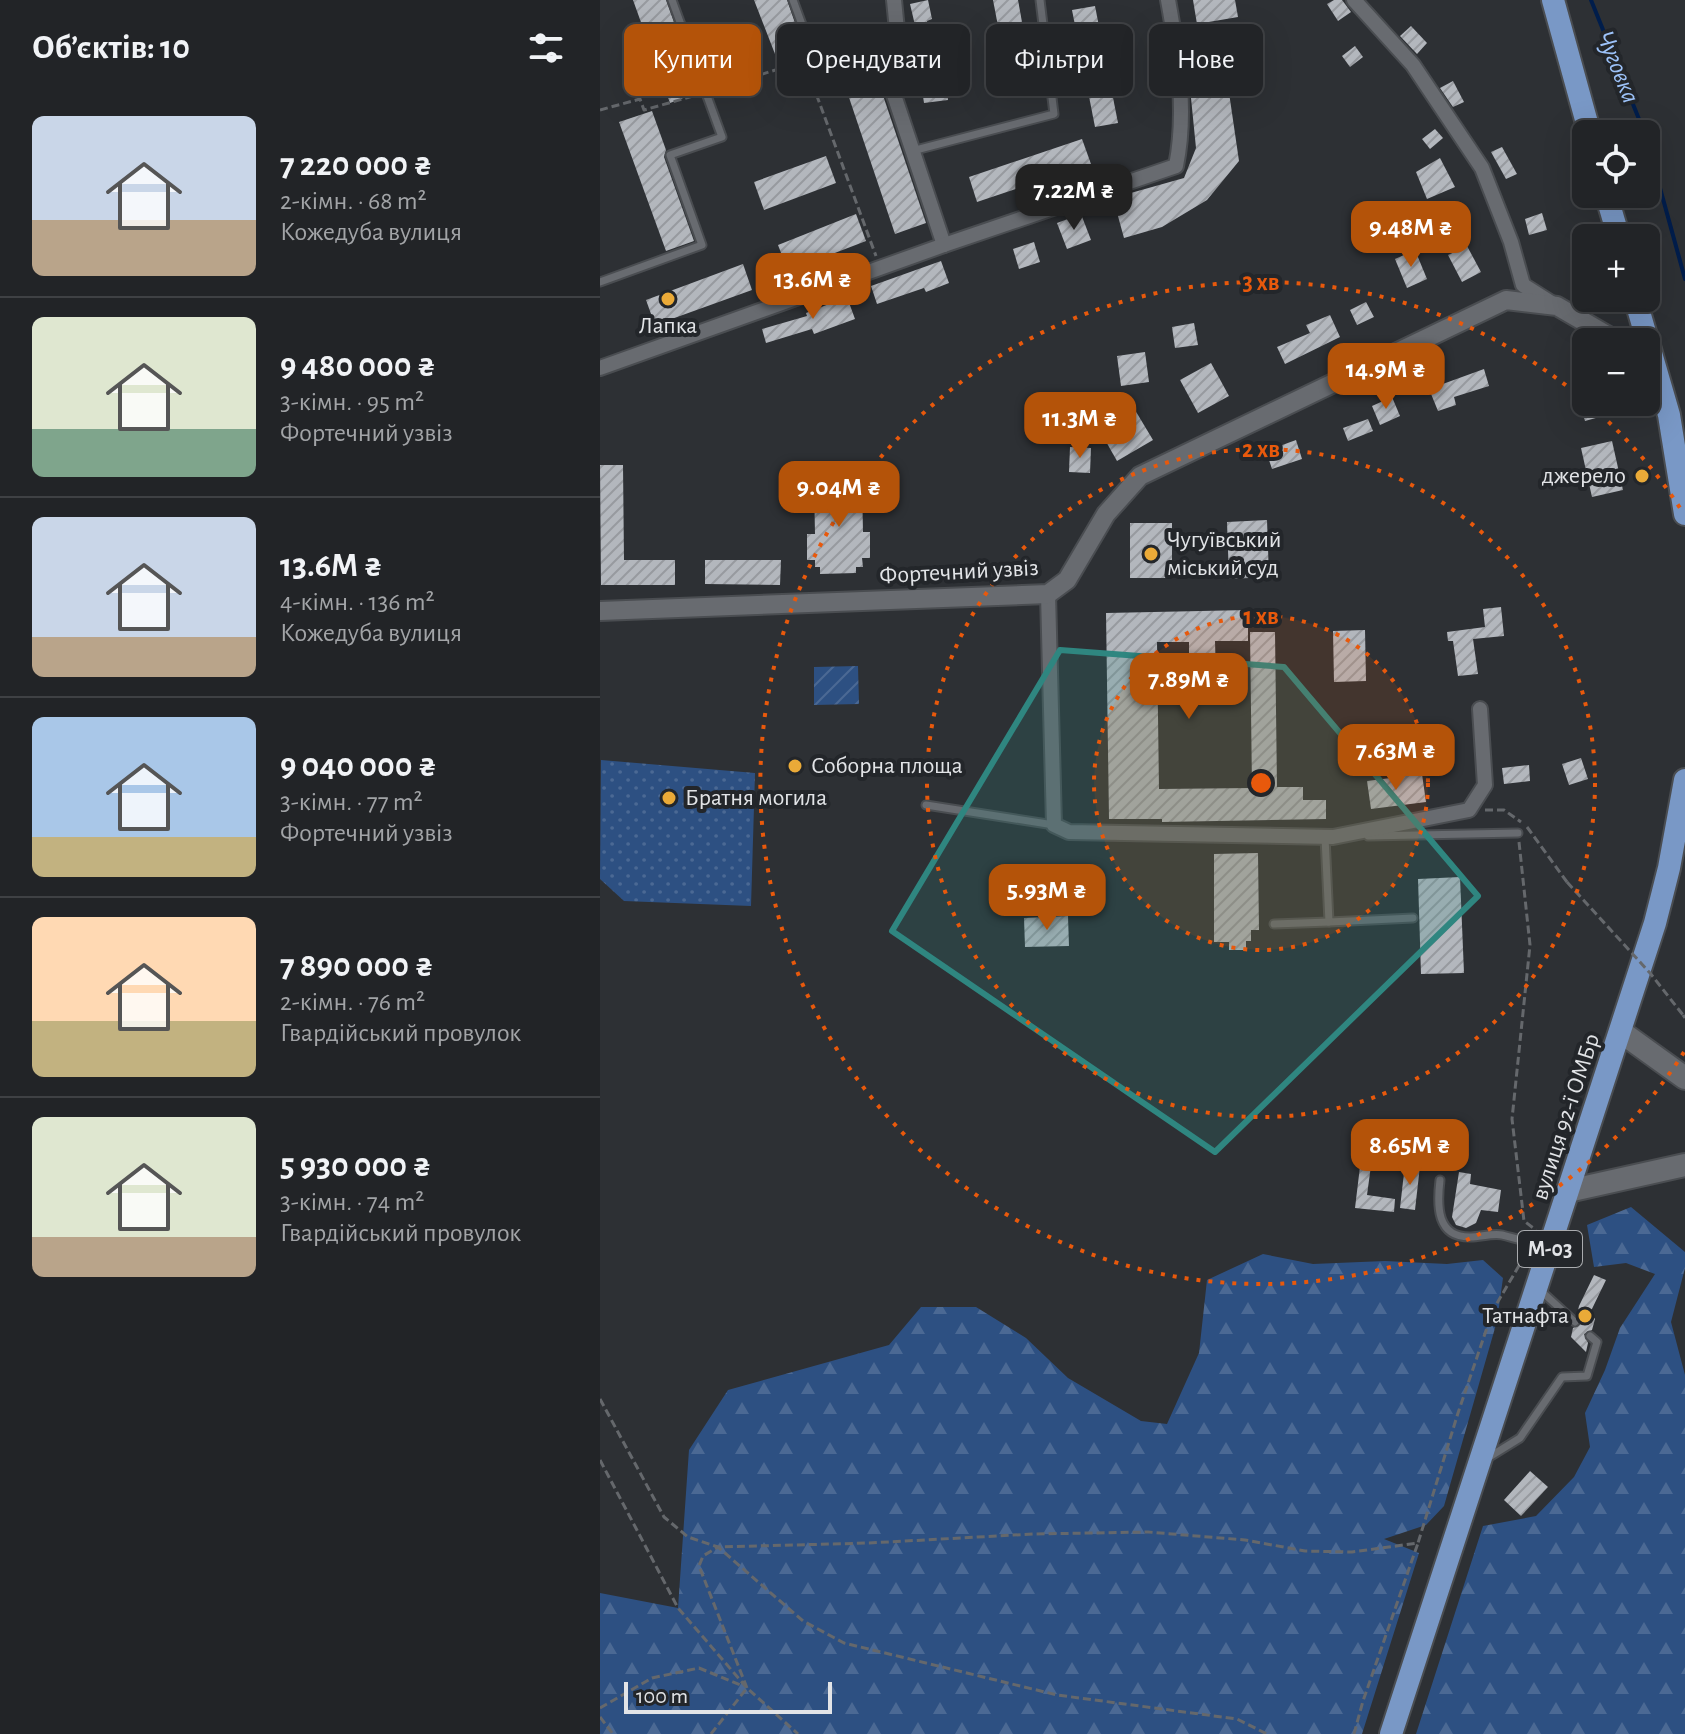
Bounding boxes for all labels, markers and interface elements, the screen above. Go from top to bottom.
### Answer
chip: Купити [624,24,761,96]
chip: Орендувати [777,24,970,96]
chip: Фільтри [986,24,1133,96]
chip: Нове [1149,24,1263,96]
icon: filters [524,26,568,70]
water label: Чуговка [1592,27,1644,107]
text: Об’єктів: 10 [32,31,190,65]
map controls [1572,120,1660,416]
button: locate [1572,120,1660,208]
icon: home [96,148,192,244]
text: 7 220 000 ₴ [280,148,433,182]
pin: 7.22M ₴ [1000,164,1148,232]
text: 7.22M ₴ [1033,177,1115,203]
text: 2-кімн. · 68 m² [280,188,427,214]
pin: 9.48M ₴ [1337,201,1485,269]
text: 9.48M ₴ [1369,214,1453,240]
text: Кожедуба вулиця [280,219,462,245]
button: + [1572,224,1660,312]
pin: 13.6M ₴ [739,253,887,321]
text: 13.6M ₴ [774,266,852,292]
text: 3 хв [1243,271,1279,295]
marker: Лапка [659,290,677,308]
place label: Лапка [639,314,697,338]
button: − [1572,328,1660,416]
pin: 14.9M ₴ [1312,343,1460,411]
icon: home [96,349,192,445]
text: 9 480 000 ₴ [280,349,436,383]
text: 14.9M ₴ [1346,356,1426,382]
text: 3-кімн. · 95 m² [280,389,424,415]
pin: 11.3M ₴ [1006,392,1154,460]
text: 11.3M ₴ [1042,405,1118,431]
text: Фортечний узвіз [280,420,453,446]
text: 2 хв [1242,438,1280,462]
pin: 9.04M ₴ [765,461,913,529]
place label: джерело [1542,464,1626,488]
marker: джерело [1633,467,1651,485]
text: 9.04M ₴ [797,474,881,500]
place label: Чугуївський міський суд [1167,528,1282,580]
marker: Чугуївський міський суд [1142,545,1160,563]
icon: home [96,549,192,645]
text: 13.6M ₴ [280,549,383,583]
street label: Фортечний узвіз [879,556,1039,588]
text: 4-кімн. · 136 m² [280,589,435,615]
text: 1 хв [1243,605,1279,629]
text: Кожедуба вулиця [280,620,462,646]
pin: 7.89M ₴ [1115,653,1263,721]
text: 7.89M ₴ [1148,666,1230,692]
pin: 7.63M ₴ [1322,724,1470,792]
text: 7.63M ₴ [1356,737,1436,763]
icon: home [96,749,192,845]
text: 9 040 000 ₴ [280,749,437,783]
place label: Соборна площа [811,754,963,778]
marker: Соборна площа [786,757,804,775]
centre of rings [1247,769,1275,797]
place label: Братня могила [685,786,827,810]
text: 3-кімн. · 77 m² [280,789,423,815]
marker: Братня могила [660,789,678,807]
text: Фортечний узвіз [280,820,453,846]
pin: 5.93M ₴ [973,864,1121,932]
text: 5.93M ₴ [1007,877,1087,903]
icon: home [96,949,192,1045]
text: 7 890 000 ₴ [280,949,434,983]
text: 2-кімн. · 76 m² [280,989,425,1015]
text: Гвардійський провулок [280,1020,521,1046]
street label: вулиця 92-ї ОМБр [1528,1031,1604,1203]
pin: 8.65M ₴ [1336,1119,1484,1187]
text: 8.65M ₴ [1369,1132,1451,1158]
icon: home [96,1149,192,1245]
text: 5 930 000 ₴ [280,1149,432,1183]
text: 3-кімн. · 74 m² [280,1189,424,1215]
text: Гвардійський провулок [280,1220,521,1246]
road number: М-03 [1518,1231,1582,1267]
place label: Татнафта [1482,1304,1569,1328]
marker: Татнафта [1576,1307,1594,1325]
scale bar [624,1678,832,1714]
text: 100 m [636,1685,688,1707]

